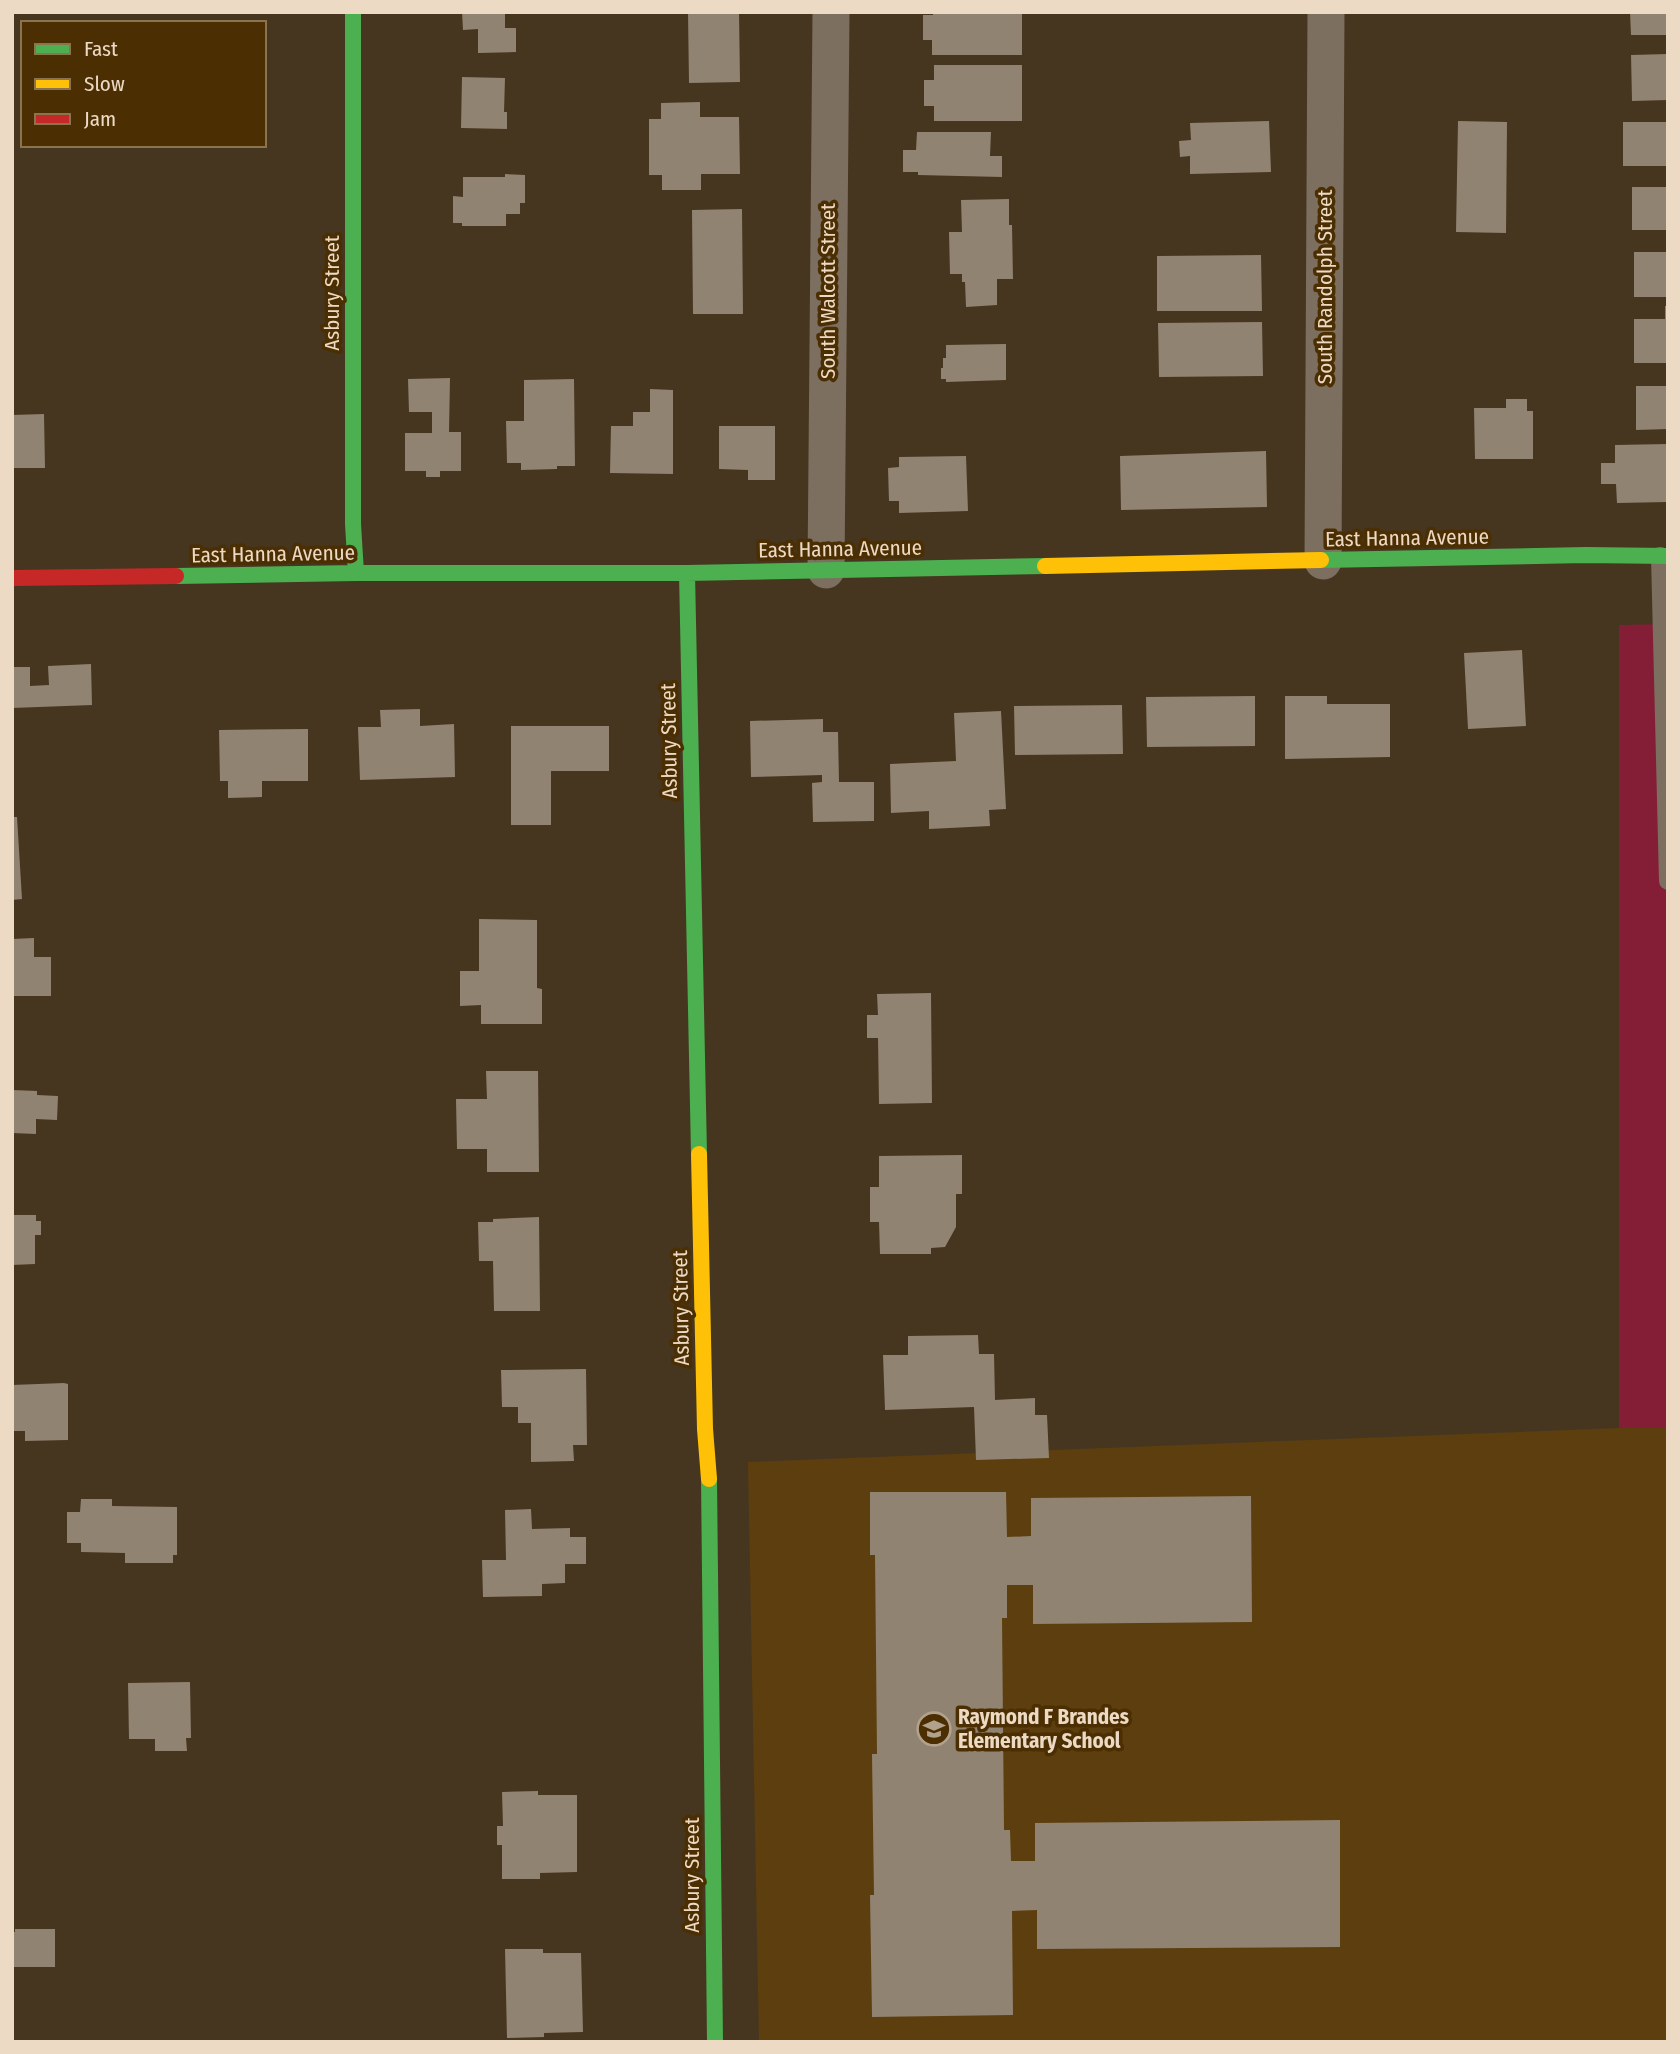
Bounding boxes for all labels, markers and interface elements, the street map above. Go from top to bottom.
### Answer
legend [21,21,266,147]
text: Fast [84,36,118,62]
text: Slow [84,71,125,97]
text: Jam [84,106,116,132]
street label: South Randolph Street [1312,190,1338,384]
street label: South Walcott Street [815,203,841,379]
street label: Asbury Street [319,235,345,351]
street label: East Hanna Avenue [1325,524,1489,552]
street label: East Hanna Avenue [758,535,922,563]
street label: East Hanna Avenue [191,540,355,568]
street label: Asbury Street [655,683,683,799]
street label: Asbury Street [667,1250,695,1366]
place label: Raymond F Brandes Elementary School [958,1704,1129,1754]
school or university icon: Raymond F Brandes Elementary School [915,1710,953,1748]
street label: Asbury Street [679,1817,705,1933]

